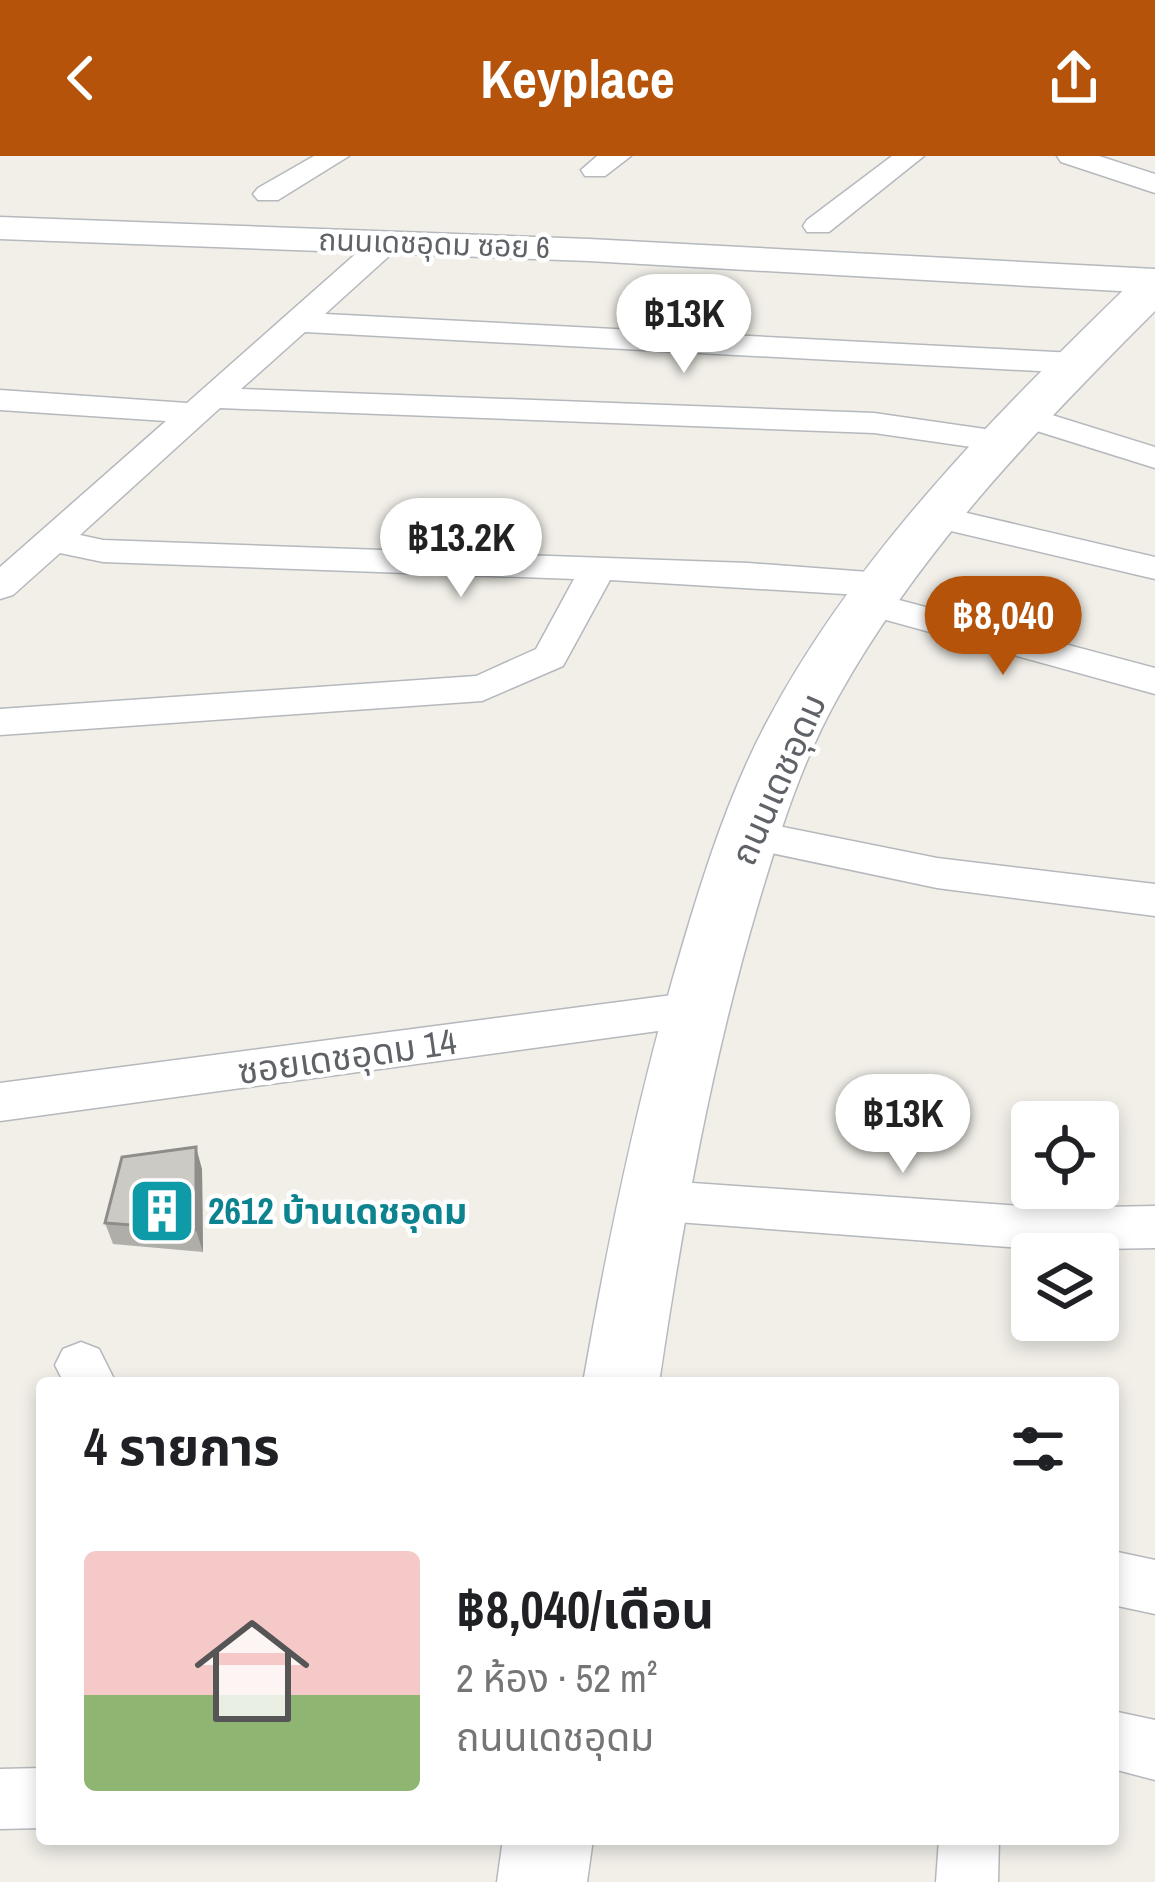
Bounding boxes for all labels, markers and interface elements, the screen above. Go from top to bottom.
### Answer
text: Keyplace [480,42,675,115]
icon: back [48,45,114,111]
icon: share [1041,45,1107,111]
street label: ถนนเดชอุดม ซอย 6 [318,219,550,267]
pin: ฿13K [613,274,755,376]
text: ฿13K [643,287,725,339]
pin: ฿13.2K [363,498,559,600]
text: ฿13.2K [407,511,515,563]
pin: ฿8,040 [905,576,1101,678]
text: ฿8,040 [952,589,1054,641]
street label: ถนนเดชอุดม [719,686,837,872]
street label: ซอยเดชอุดม 14 [235,1017,459,1095]
pin: ฿13K [832,1074,974,1176]
text: ฿13K [862,1087,944,1139]
map controls [1011,1101,1119,1341]
button: locate [1011,1101,1119,1209]
building icon: 2612 บ้านเดชอุดม [127,1176,197,1246]
place label: 2612 บ้านเดชอุดม [208,1187,467,1235]
button: layers [1011,1233,1119,1341]
text: 4 รายการ [84,1412,280,1481]
icon: filters [1005,1416,1071,1482]
text: ฿8,040/เดือน [456,1575,714,1644]
icon: home [180,1599,324,1743]
text: 2 ห้อง · 52 m² [456,1652,657,1704]
text: ถนนเดชอุดม [456,1711,654,1763]

